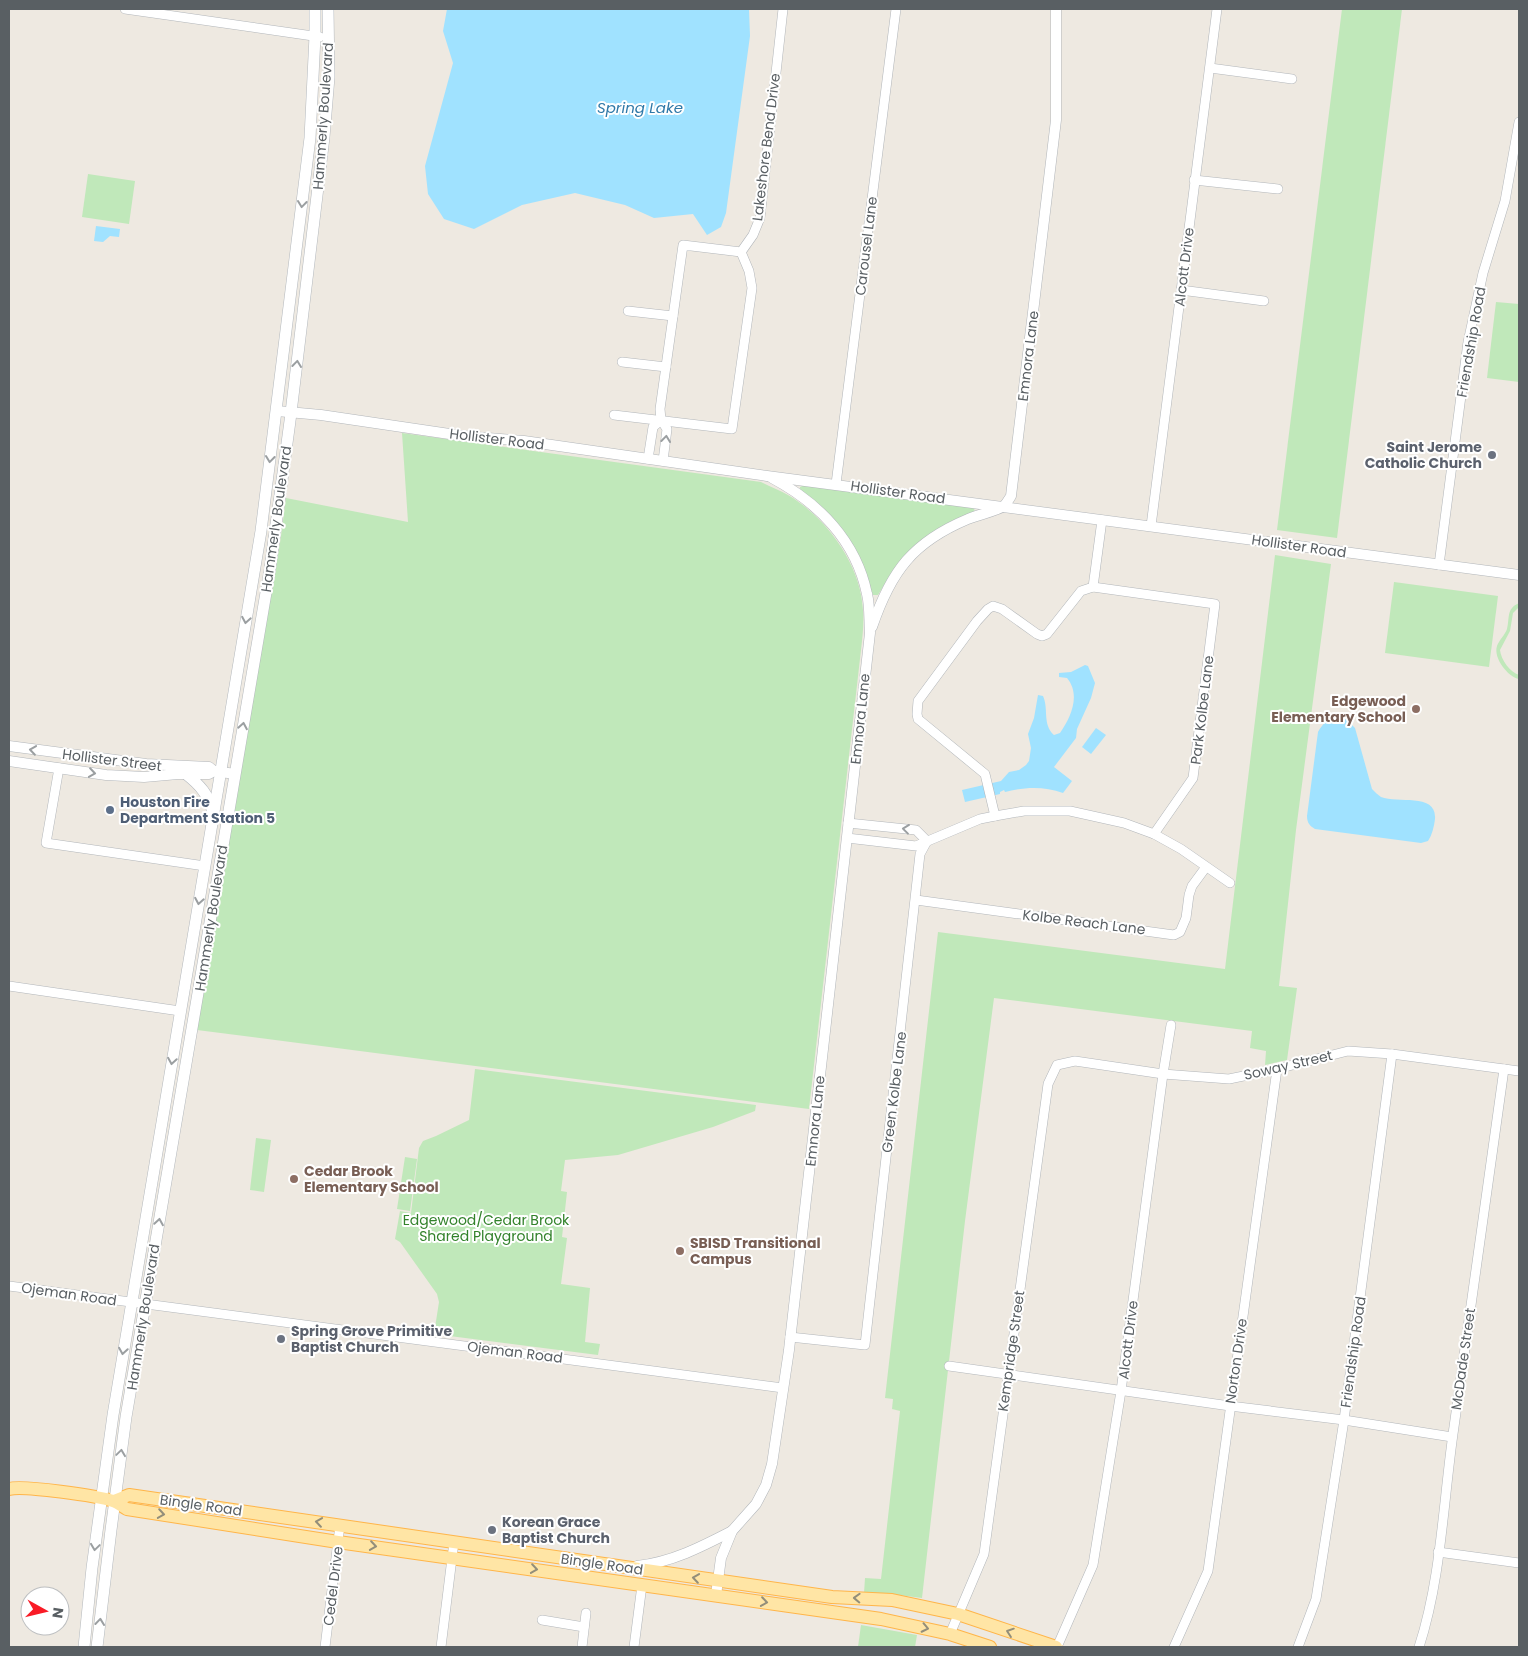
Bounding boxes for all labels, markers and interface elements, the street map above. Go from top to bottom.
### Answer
street label: Hammerly Boulevard [308,42,338,190]
street label: Lakeshore Bend Drive [747,72,785,222]
water label: Spring Lake [597,97,683,118]
street label: Carousel Lane [850,195,882,297]
one-way arrow [297,200,308,208]
street label: Alcott Drive [1169,226,1199,308]
street label: Friendship Road [1451,285,1491,399]
street label: Emnora Lane [1013,309,1044,402]
one-way arrow [291,359,302,367]
street label: Hollister Road [448,423,546,455]
one-way arrow [660,435,671,443]
place label: Saint Jerome Catholic Church [1365,437,1482,473]
street label: Hammerly Boulevard [256,445,296,593]
marker: Saint Jerome Catholic Church [1486,449,1498,461]
one-way arrow [266,455,276,463]
street label: Hollister Road [849,475,947,509]
street label: Hollister Road [1250,529,1348,563]
one-way arrow [241,615,251,624]
street label: Park Kolbe Lane [1185,654,1219,766]
street label: Emnora Lane [845,672,875,765]
place label: Edgewood Elementary School [1271,691,1406,727]
marker: Edgewood Elementary School [1410,703,1422,715]
one-way arrow [237,722,247,731]
street label: Hollister Street [61,744,163,776]
one-way arrow [29,745,37,755]
one-way arrow [88,767,96,778]
place label: Houston Fire Department Station 5 [120,792,275,828]
marker: Houston Fire Department Station 5 [104,804,116,816]
one-way arrow [901,824,909,835]
street label: Hammerly Boulevard [190,844,232,992]
one-way arrow [195,896,205,905]
street label: Kolbe Reach Lane [1021,905,1147,939]
street label: Green Kolbe Lane [877,1030,911,1154]
street label: Soway Street [1242,1045,1334,1085]
one-way arrow [168,1057,178,1065]
street label: Emnora Lane [800,1074,830,1167]
place label: Cedar Brook Elementary School [304,1161,439,1197]
marker: Cedar Brook Elementary School [288,1173,300,1185]
park label: Edgewood/Cedar Brook Shared Playground [403,1210,570,1246]
one-way arrow [153,1218,163,1227]
place label: SBISD Transitional Campus [690,1233,821,1269]
street label: Hammerly Boulevard [122,1243,164,1391]
marker: SBISD Transitional Campus [674,1245,686,1257]
street label: Ojeman Road [20,1277,118,1311]
street label: Kempridge Street [993,1289,1029,1413]
street label: Friendship Road [1335,1295,1371,1409]
street label: Alcott Drive [1113,1299,1143,1381]
street label: McDade Street [1446,1307,1480,1411]
street label: Norton Drive [1220,1317,1252,1405]
place label: Spring Grove Primitive Baptist Church [291,1321,452,1357]
marker: Spring Grove Primitive Baptist Church [275,1333,287,1345]
street label: Ojeman Road [466,1336,564,1368]
one-way arrow [119,1347,129,1356]
one-way arrow [115,1449,126,1457]
street label: Bingle Road [159,1489,243,1521]
one-way arrow [156,1509,165,1519]
place label: Korean Grace Baptist Church [502,1512,610,1548]
one-way arrow [315,1518,323,1528]
marker: Korean Grace Baptist Church [486,1524,498,1536]
one-way arrow [369,1541,378,1551]
one-way arrow [90,1544,101,1552]
street label: Cedel Drive [318,1545,348,1627]
street label: Bingle Road [560,1548,644,1580]
one-way arrow [531,1563,539,1574]
one-way arrow [692,1573,700,1584]
north arrow [20,1586,70,1636]
one-way arrow [853,1593,861,1604]
one-way arrow [760,1596,768,1607]
text: N [47,1606,69,1619]
one-way arrow [94,1618,105,1626]
one-way arrow [921,1623,930,1633]
one-way arrow [1006,1627,1015,1637]

